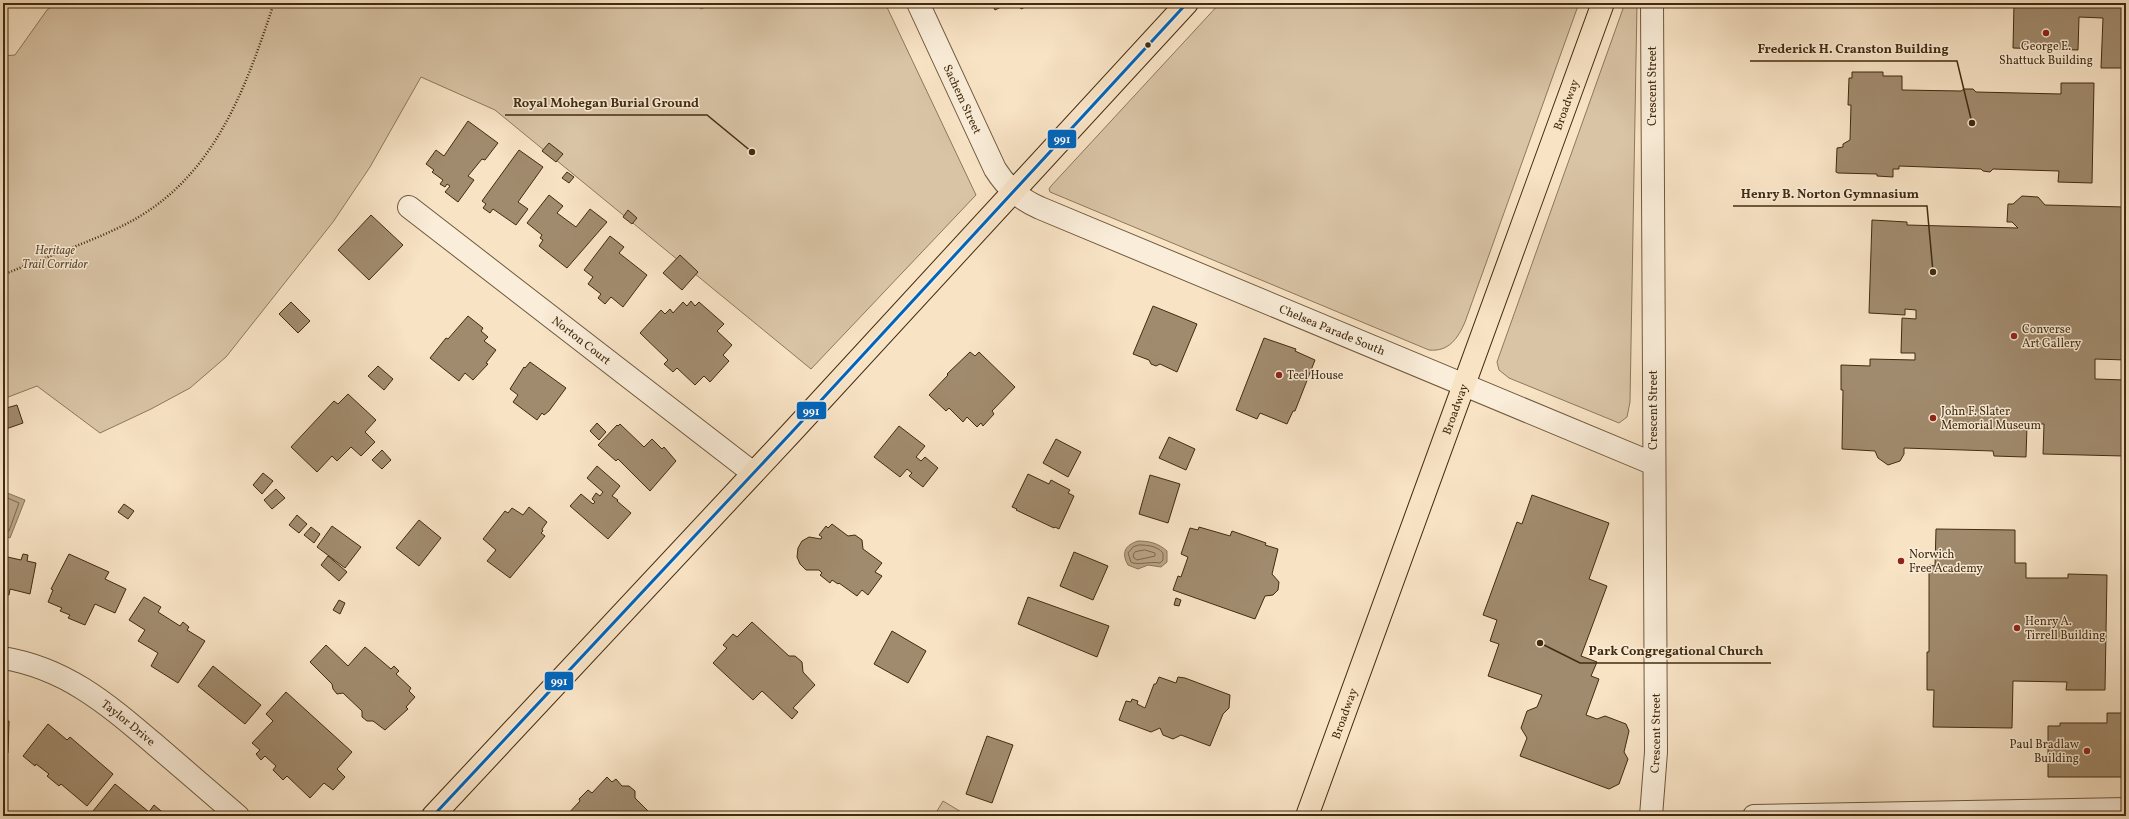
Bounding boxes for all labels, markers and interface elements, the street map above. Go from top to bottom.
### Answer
marker: George E. Shattuck Building [2041,28,2051,38]
callout: Frederick H. Cranston Building [1750,36,1957,61]
place label: George E. Shattuck Building [1999,39,2093,69]
unlabelled marker [1143,40,1153,50]
text: Frederick H. Cranston Building [1757,41,1949,59]
street label: Crescent Street [1645,46,1661,126]
street label: Sachem Street [939,62,985,137]
street label: Broadway [1550,77,1584,133]
callout: Royal Mohegan Burial Ground [505,90,707,115]
text: Royal Mohegan Burial Ground [513,95,699,113]
line badge: 991 [1047,129,1077,149]
text: 991 [1054,133,1070,148]
callout: Henry B. Norton Gymnasium [1733,181,1927,206]
text: Henry B. Norton Gymnasium [1741,186,1920,204]
park label: Heritage Trail Corridor [22,243,88,273]
street label: Chelsea Parade South [1276,301,1387,360]
street label: Norton Court [548,313,614,369]
place label: Converse Art Gallery [2022,322,2082,352]
marker: Converse Art Gallery [2009,331,2019,341]
place label: Teel House [1287,368,1344,384]
marker: Teel House [1274,370,1284,380]
street label: Crescent Street [1646,370,1662,450]
street label: Broadway [1439,381,1473,437]
line badge: 991 [796,401,827,420]
place label: John F. Slater Memorial Museum [1941,404,2042,434]
text: 991 [803,405,819,420]
marker: John F. Slater Memorial Museum [1928,413,1938,423]
place label: Norwich Free Academy [1909,547,1983,577]
marker: Norwich Free Academy [1896,556,1906,566]
place label: Henry A. Tirrell Building [2025,614,2105,644]
marker: Henry A. Tirrell Building [2012,623,2022,633]
callout: Park Congregational Church [1580,638,1771,663]
text: Park Congregational Church [1589,643,1764,661]
line badge: 991 [544,671,574,691]
text: 991 [551,675,567,690]
street label: Broadway [1329,686,1362,742]
street label: Crescent Street [1647,693,1665,774]
street label: Taylor Drive [98,697,158,750]
place label: Paul Bradlaw Building [2010,737,2080,767]
marker: Paul Bradlaw Building [2082,746,2092,756]

